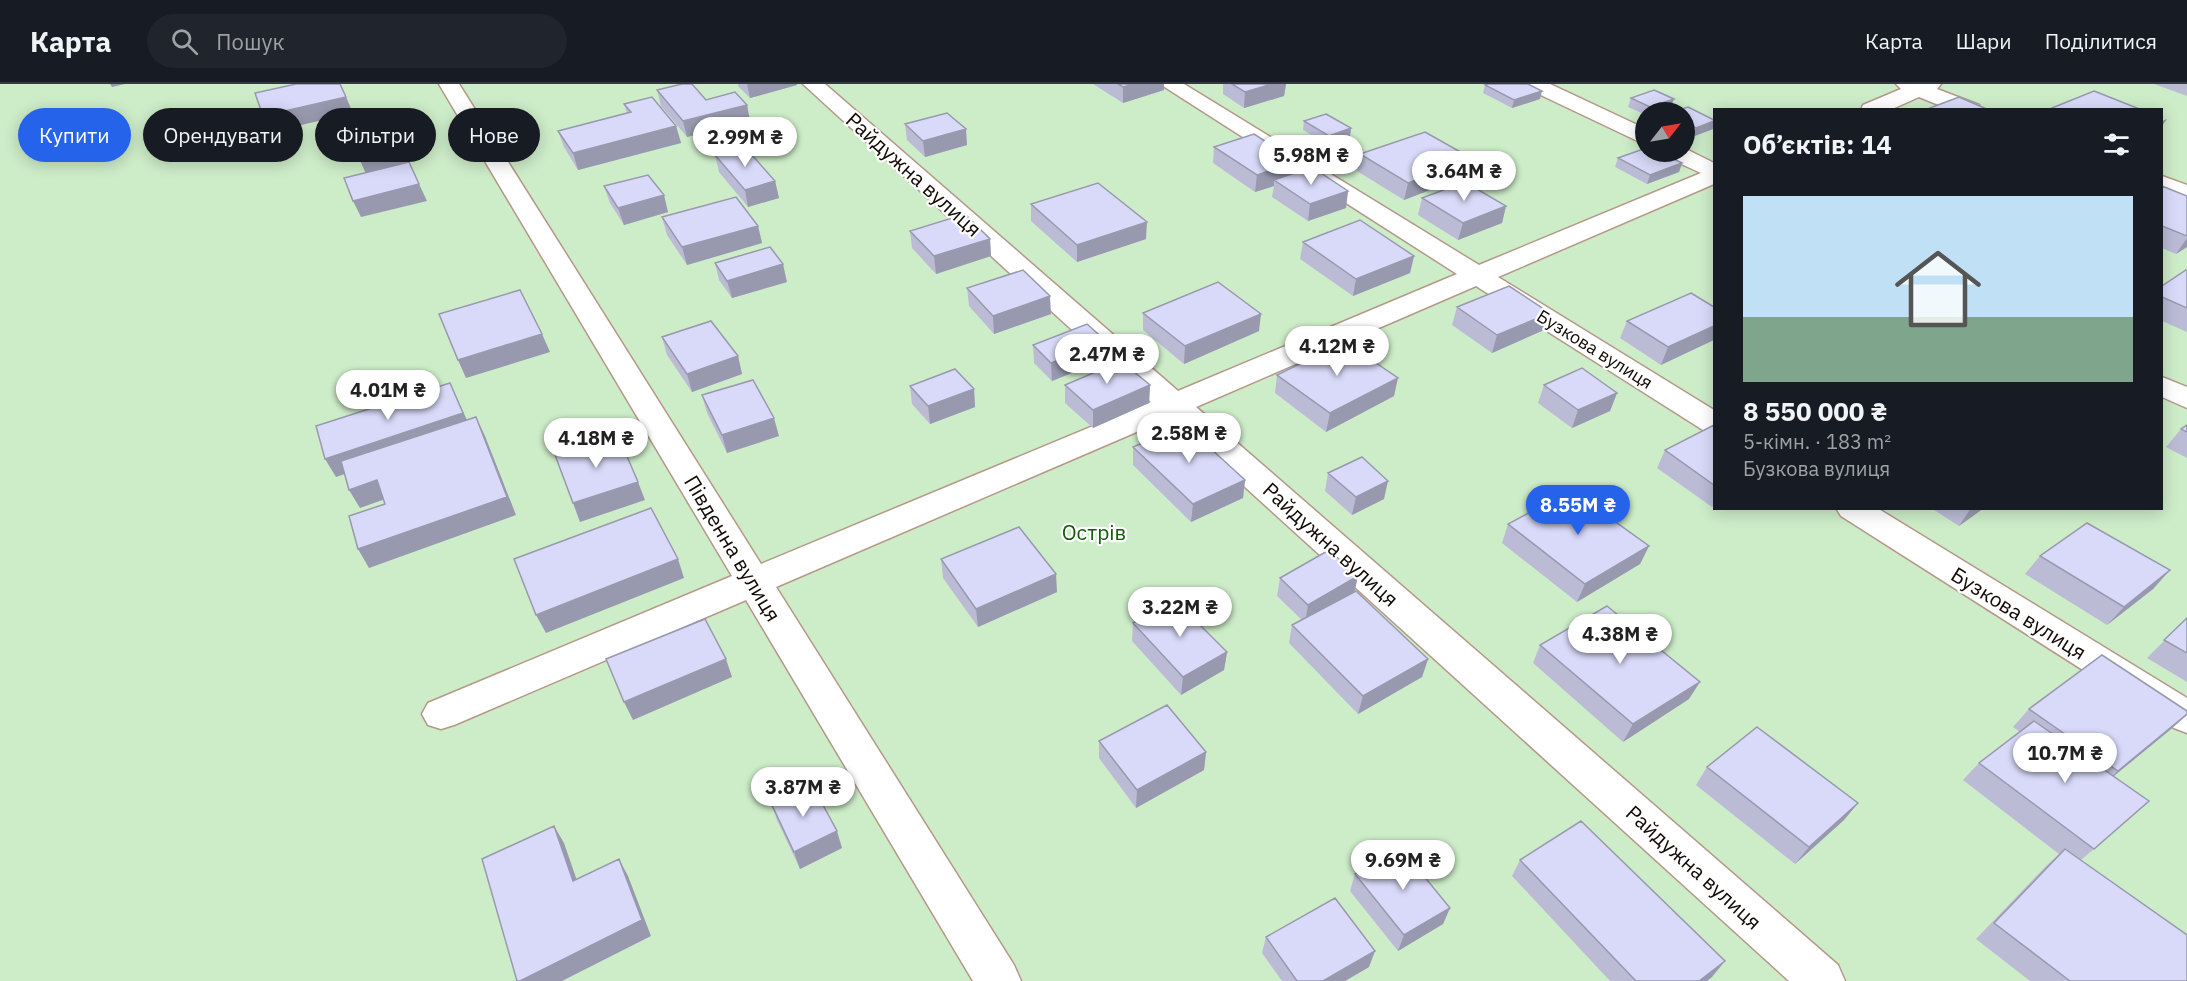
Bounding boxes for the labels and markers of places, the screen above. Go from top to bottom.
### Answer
pin: 2.99M ₴ [690,117,800,168]
pin: 5.98M ₴ [1256,135,1366,186]
pin: 3.64M ₴ [1409,151,1519,202]
pin: 4.12M ₴ [1282,326,1392,377]
pin: 2.47M ₴ [1052,334,1162,385]
pin: 4.01M ₴ [333,370,443,421]
pin: 2.58M ₴ [1134,413,1244,464]
pin: 4.18M ₴ [541,418,651,469]
pin: 8.55M ₴ [1523,485,1633,536]
pin: 3.22M ₴ [1125,587,1235,638]
pin: 4.38M ₴ [1565,614,1675,665]
pin: 10.7M ₴ [2010,733,2120,784]
pin: 3.87M ₴ [748,767,858,818]
pin: 9.69M ₴ [1348,840,1458,891]

